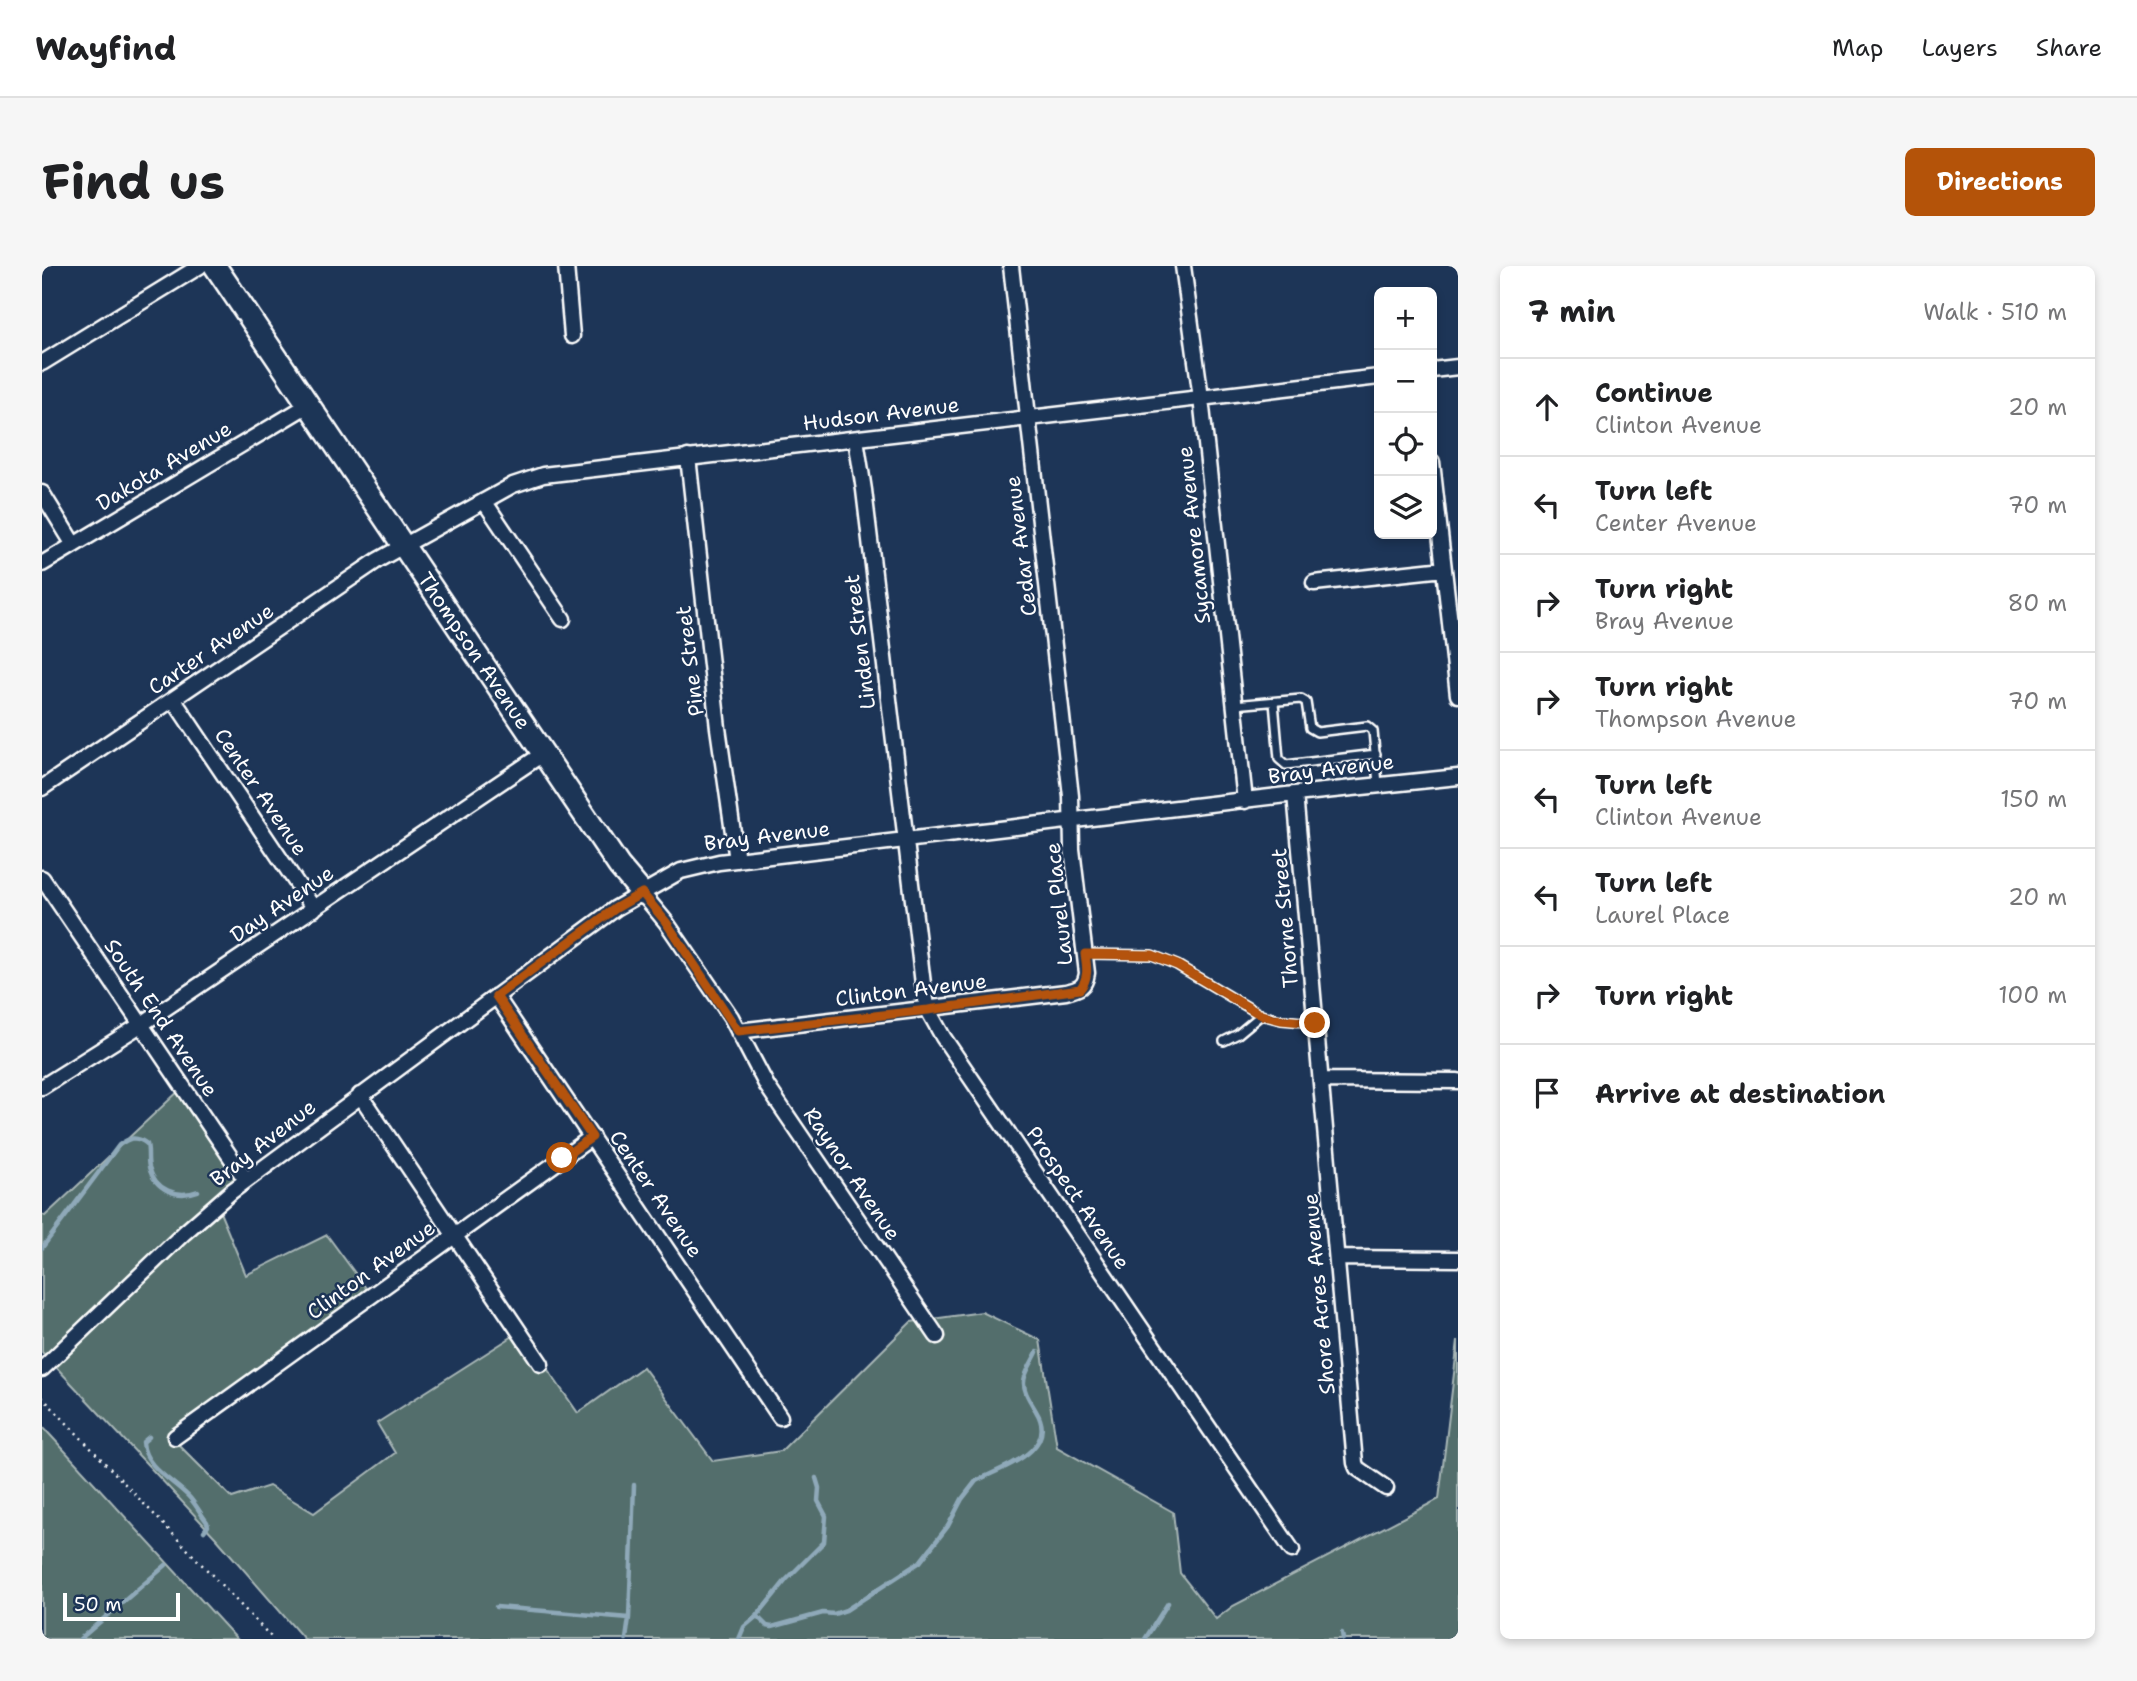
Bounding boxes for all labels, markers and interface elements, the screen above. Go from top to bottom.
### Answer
text: Wayfind [35,26,176,71]
text: Map [1832,32,1883,64]
text: Layers [1921,32,1998,64]
text: Share [2036,32,2102,64]
button: Directions [1905,148,2095,216]
text: Find us [42,149,225,215]
map controls [1374,287,1437,539]
button: + [1374,287,1437,350]
text: 7 min [1528,291,1615,332]
text: Walk · 510 m [1923,297,2067,327]
button: − [1374,350,1437,413]
text: Continue [1595,375,1713,410]
icon: ahead [1528,388,1566,426]
street label: Hudson Avenue [801,391,961,437]
text: 20 m [2008,392,2067,422]
text: Clinton Avenue [1595,410,1762,440]
button: locate [1374,413,1437,476]
street label: Dakota Avenue [91,415,237,517]
street label: Sycamore Avenue [1171,445,1217,625]
text: Turn left [1595,473,1712,508]
street label: Cedar Avenue [998,474,1044,618]
button: layers [1374,476,1437,539]
icon: left [1528,486,1566,524]
text: 70 m [2008,490,2067,520]
text: Center Avenue [1595,508,1757,538]
street label: Thompson Avenue [411,567,537,735]
text: Turn right [1595,571,1733,606]
street label: Linden Street [838,573,882,711]
icon: right [1528,584,1566,622]
text: 80 m [2008,588,2067,618]
street label: Carter Avenue [143,597,279,701]
street label: Pine Street [669,604,711,718]
text: Bray Avenue [1595,606,1734,636]
text: Turn right [1595,669,1733,704]
icon: right [1528,682,1566,720]
text: 70 m [2008,686,2067,716]
text: Thompson Avenue [1595,704,1797,734]
street label: Center Avenue [208,723,314,861]
street label: Bray Avenue [1266,747,1396,791]
text: Turn left [1595,767,1712,802]
icon: left [1528,780,1566,818]
text: 150 m [2000,784,2067,814]
text: Clinton Avenue [1595,802,1762,832]
street label: Bray Avenue [702,814,832,858]
street label: Laurel Place [1039,841,1079,967]
street label: Thorne Street [1265,847,1305,989]
street label: Day Avenue [225,859,339,949]
text: Turn left [1595,865,1712,900]
icon: left [1528,878,1566,916]
text: 20 m [2008,882,2067,912]
text: Laurel Place [1595,900,1730,930]
street label: South End Avenue [98,933,224,1103]
street label: Clinton Avenue [834,967,988,1013]
icon: right [1528,976,1566,1014]
text: Turn right [1595,978,1733,1013]
text: 100 m [1998,980,2067,1010]
route end [1299,1007,1330,1038]
icon: arrive [1528,1074,1566,1112]
text: Arrive at destination [1595,1076,1885,1111]
street label: Bray Avenue [204,1093,322,1193]
street label: Raynor Avenue [797,1102,907,1246]
street label: Prospect Avenue [1020,1121,1136,1275]
street label: Center Avenue [603,1125,709,1263]
route start [546,1142,577,1173]
street label: Shore Acres Avenue [1296,1192,1342,1396]
street label: Clinton Avenue [301,1214,441,1326]
scale bar [63,1590,180,1622]
text: 50 m [74,1592,122,1617]

